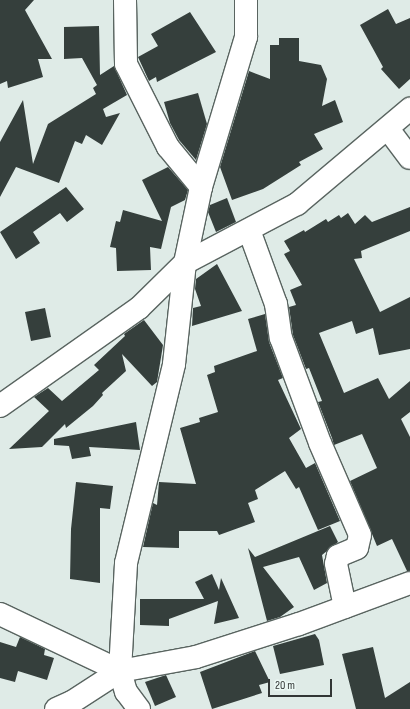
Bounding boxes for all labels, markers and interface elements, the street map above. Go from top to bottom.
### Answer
scale bar [270,671,334,697]
text: 20 m [275,678,295,693]

